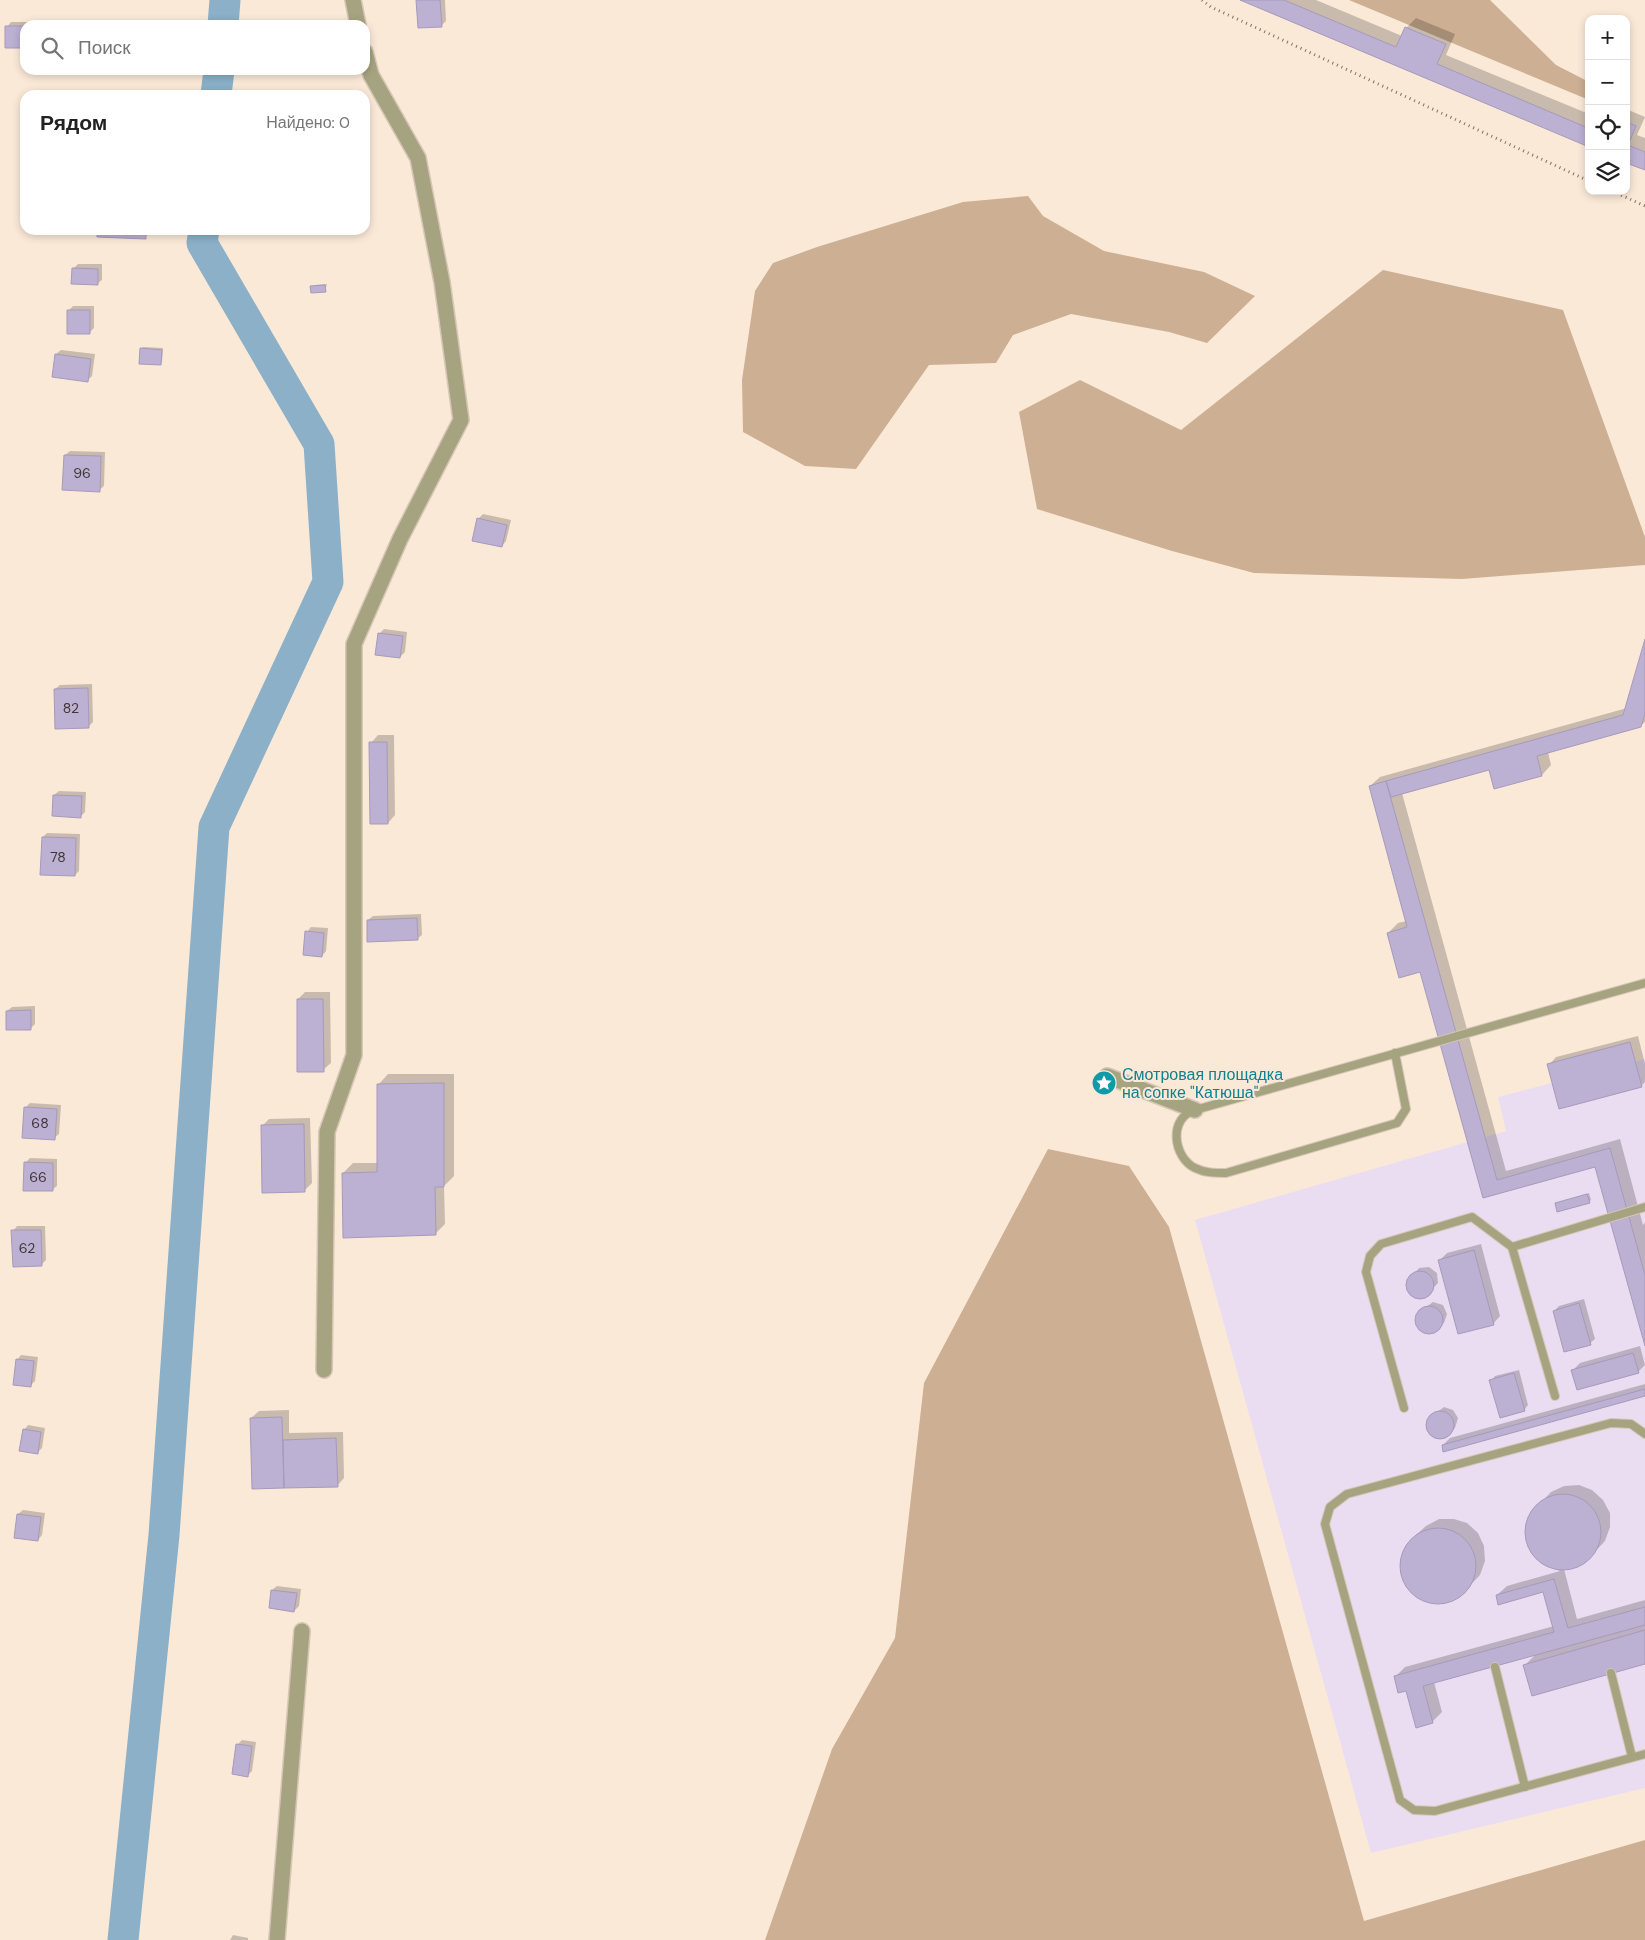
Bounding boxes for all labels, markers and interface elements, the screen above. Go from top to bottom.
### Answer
map controls [1585,15,1630,195]
button: + [1585,15,1630,60]
search box [20,20,370,75]
icon: search [38,34,66,62]
text: Поиск [78,35,131,60]
button: − [1585,60,1630,105]
button: locate [1585,105,1630,150]
text: Рядом [40,109,107,137]
text: Найдено: 0 [266,112,350,133]
button: layers [1585,150,1630,195]
house number: 96 [73,464,91,482]
house number: 82 [63,699,79,717]
house number: 78 [50,848,66,866]
place label: Смотровая площадка на сопке "Катюша" [1122,1064,1283,1103]
place icon: Смотровая площадка на сопке "Катюша" [1091,1070,1117,1096]
house number: 68 [31,1114,49,1132]
house number: 66 [29,1168,47,1186]
house number: 62 [19,1239,35,1257]

